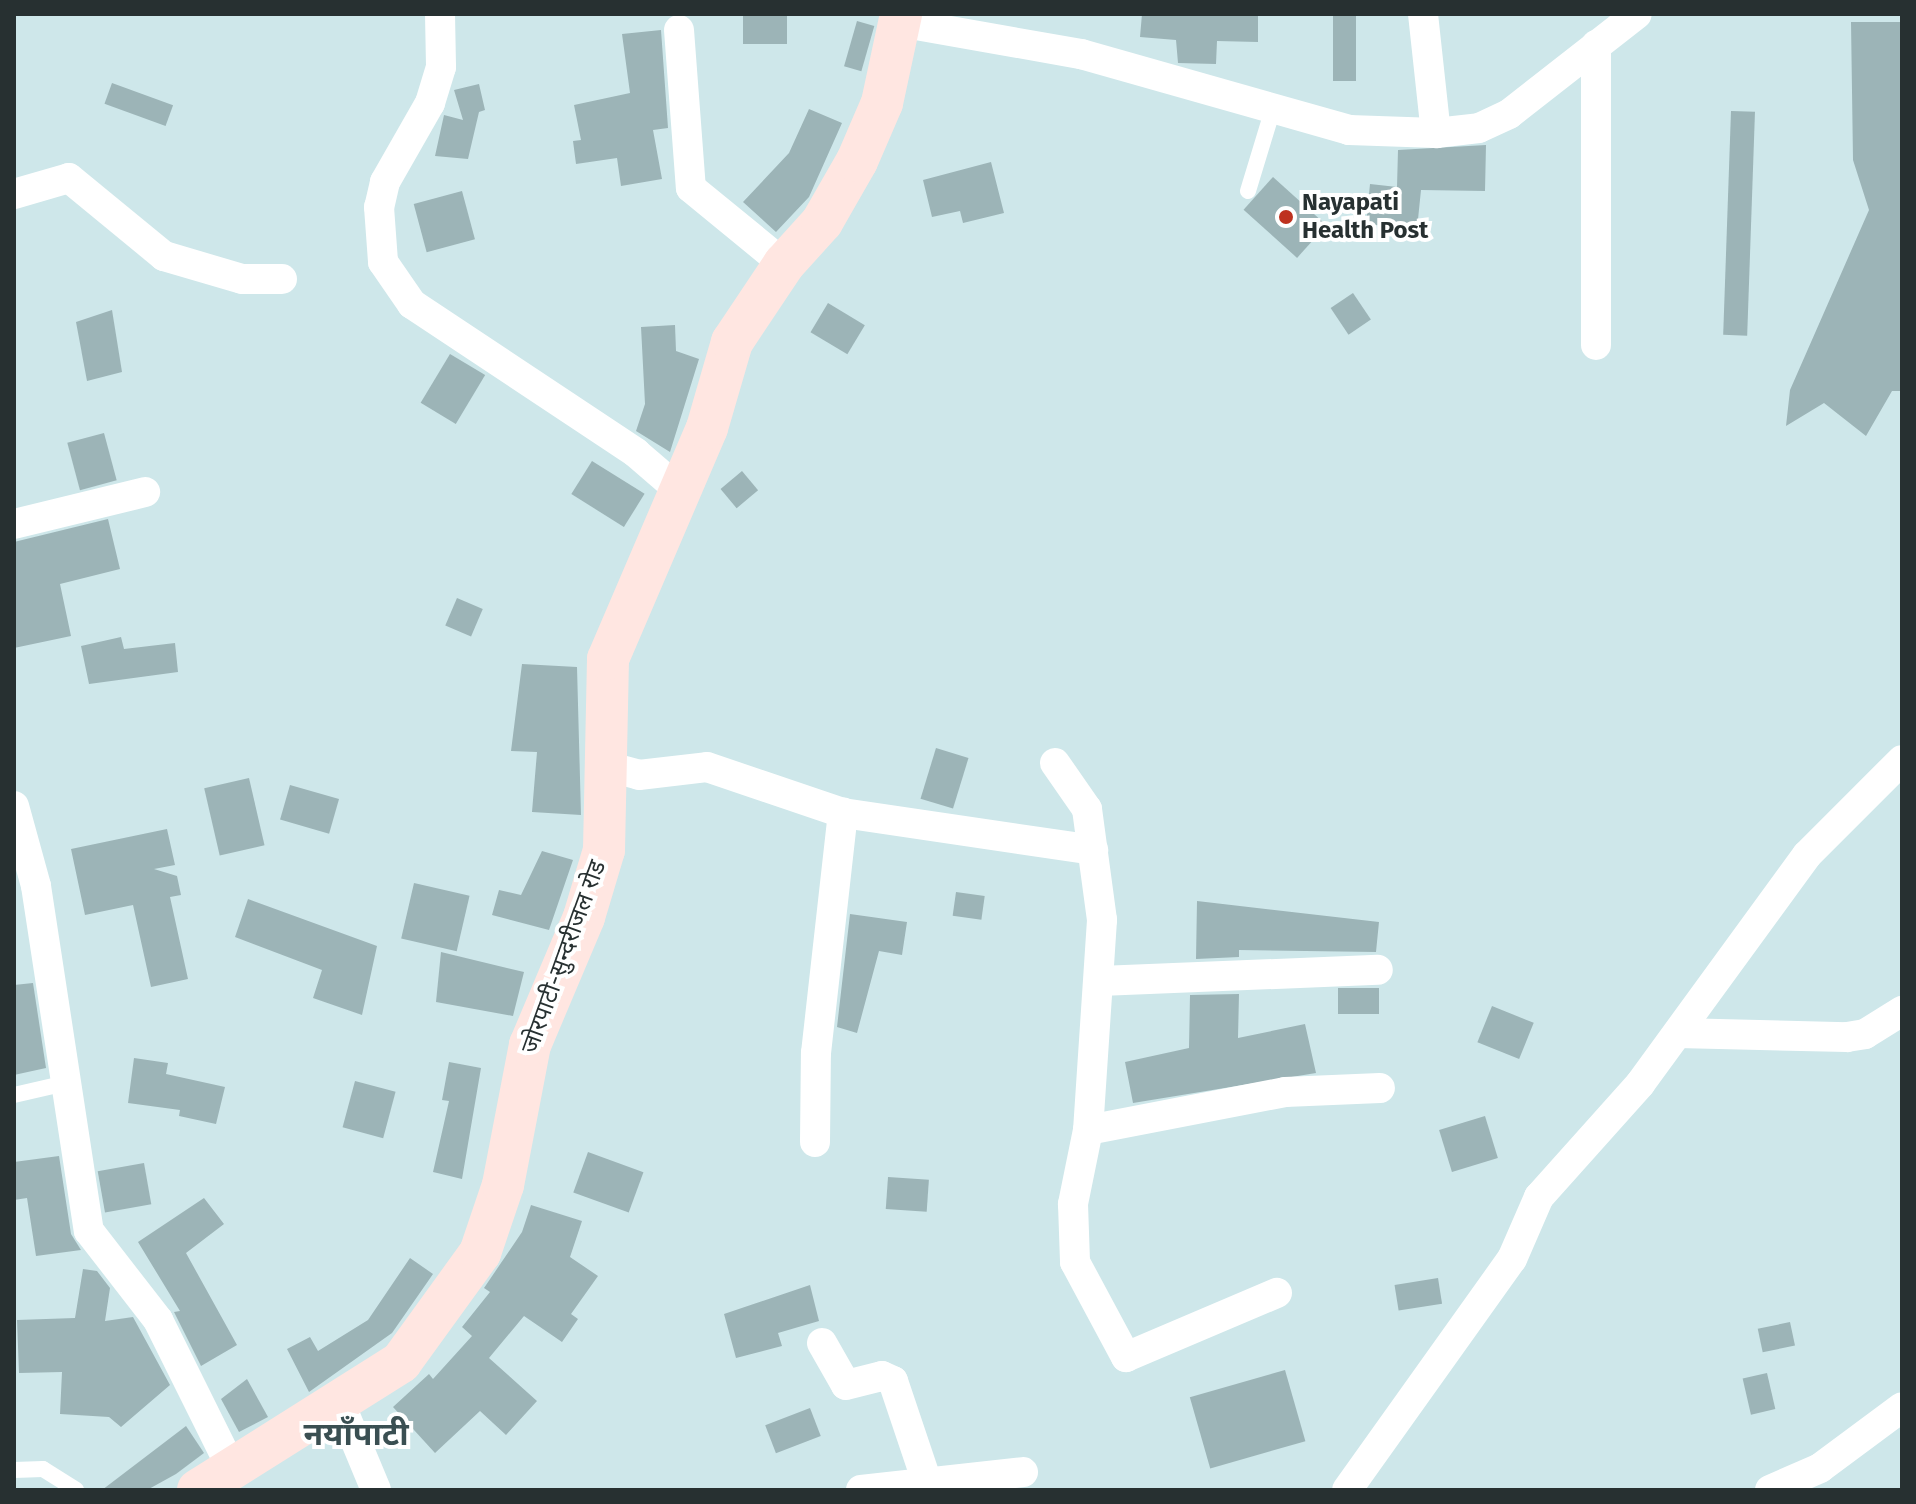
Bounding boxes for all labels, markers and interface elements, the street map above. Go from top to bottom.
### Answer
place label: Nayapati Health Post [1302,189,1428,245]
marker: Nayapati Health Post [1277,208,1295,226]
street label: जोरपाटी-सुन्दरीजल रोड [516,857,612,1057]
district label: नयाँपाटी [303,1415,409,1453]

